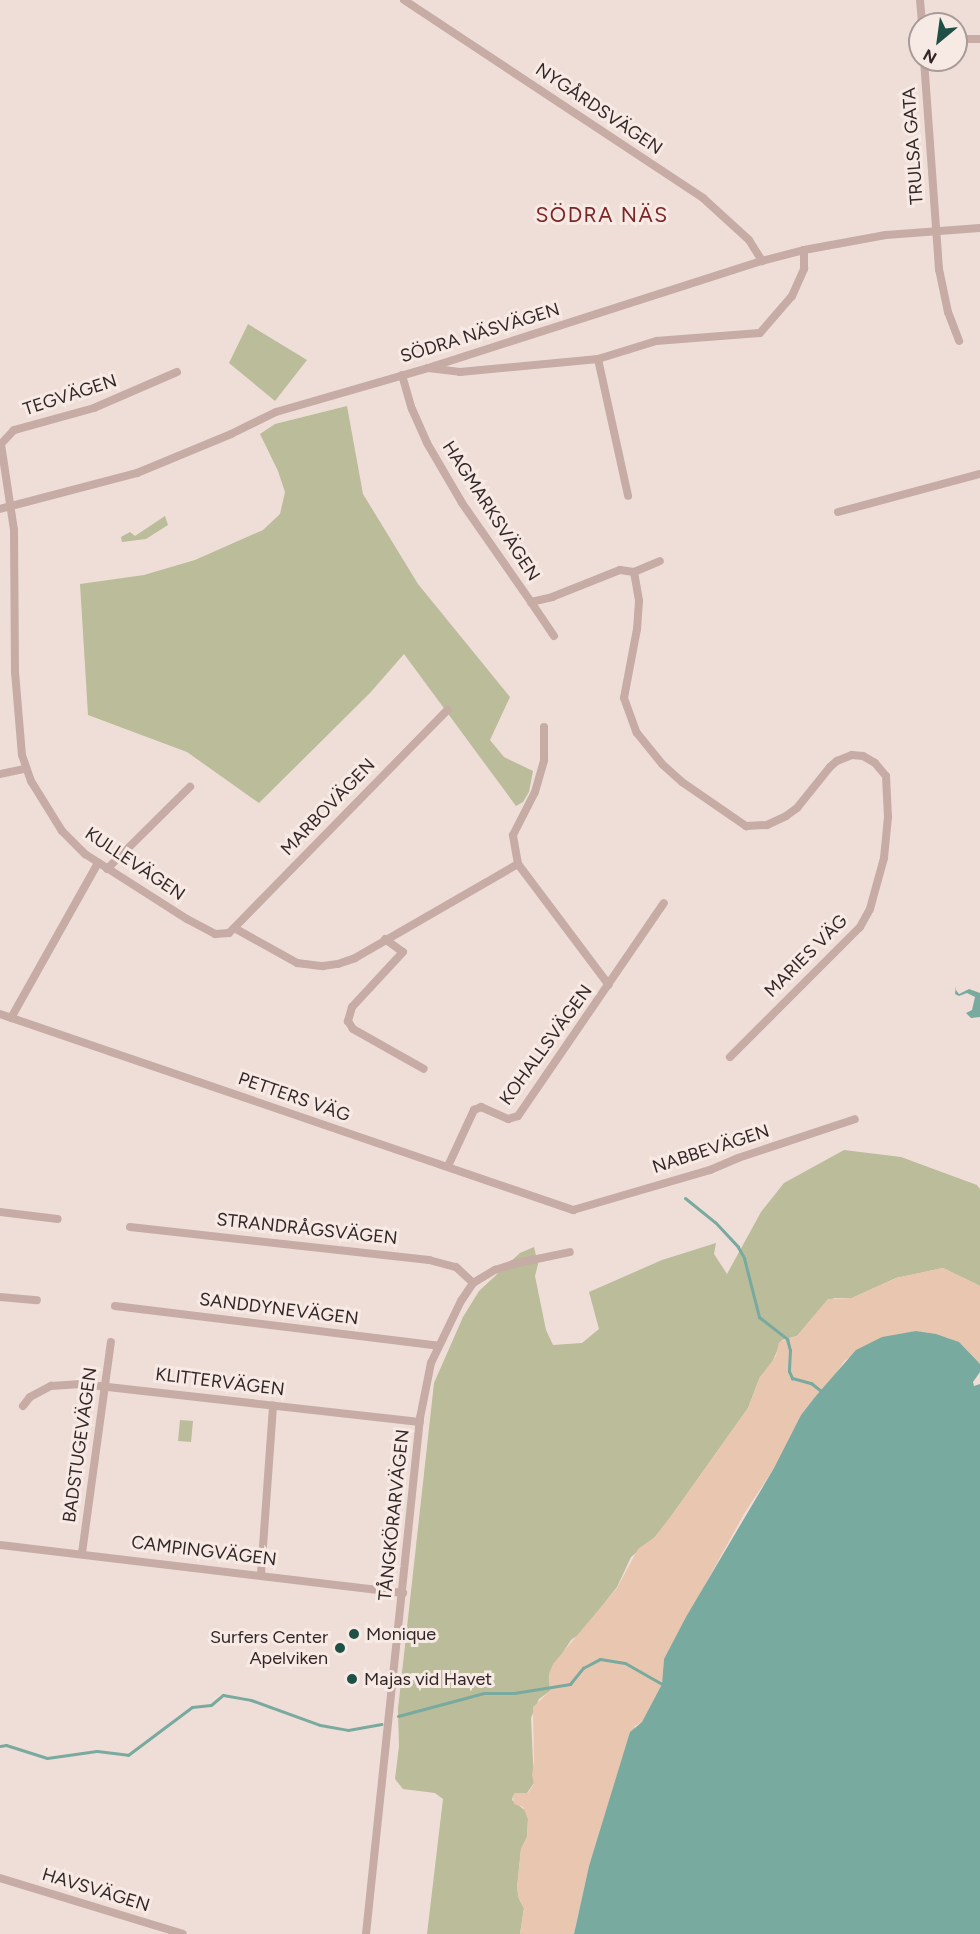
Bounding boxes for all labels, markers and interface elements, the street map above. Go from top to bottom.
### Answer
north arrow [908,12,968,72]
text: N [920,45,940,68]
street label: NYGÅRDSVÄGEN [531,59,667,159]
street label: TRULSA GATA [898,87,928,205]
district label: SÖDRA NÄS [535,202,669,228]
street label: SÖDRA NÄSVÄGEN [398,298,562,368]
street label: TEGVÄGEN [20,370,120,420]
street label: HAGMARKSVÄGEN [438,437,544,585]
street label: MARBOVÄGEN [276,754,380,860]
street label: KULLEVÄGEN [81,823,189,905]
street label: MARIES VÄG [760,910,852,1002]
street label: KOHALLSVÄGEN [495,981,597,1109]
street label: PETTERS VÄG [235,1068,353,1126]
street label: NABBEVÄGEN [650,1120,772,1178]
street label: STRANDRÅGSVÄGEN [215,1209,399,1249]
street label: SANDDYNEVÄGEN [198,1289,360,1329]
street label: KLITTERVÄGEN [154,1363,286,1401]
street label: BADSTUGEVÄGEN [58,1366,102,1524]
street label: TÅNGKÖRARVÄGEN [374,1428,414,1602]
street label: CAMPINGVÄGEN [130,1531,278,1571]
place label: Monique [366,1623,436,1645]
place label: Surfers Center Apelviken [210,1627,328,1670]
marker: Monique [347,1627,361,1641]
marker: Surfers Center Apelviken [333,1641,347,1655]
place label: Majas vid Havet [364,1668,492,1690]
marker: Majas vid Havet [345,1672,359,1686]
street label: HAVSVÄGEN [40,1863,152,1917]

